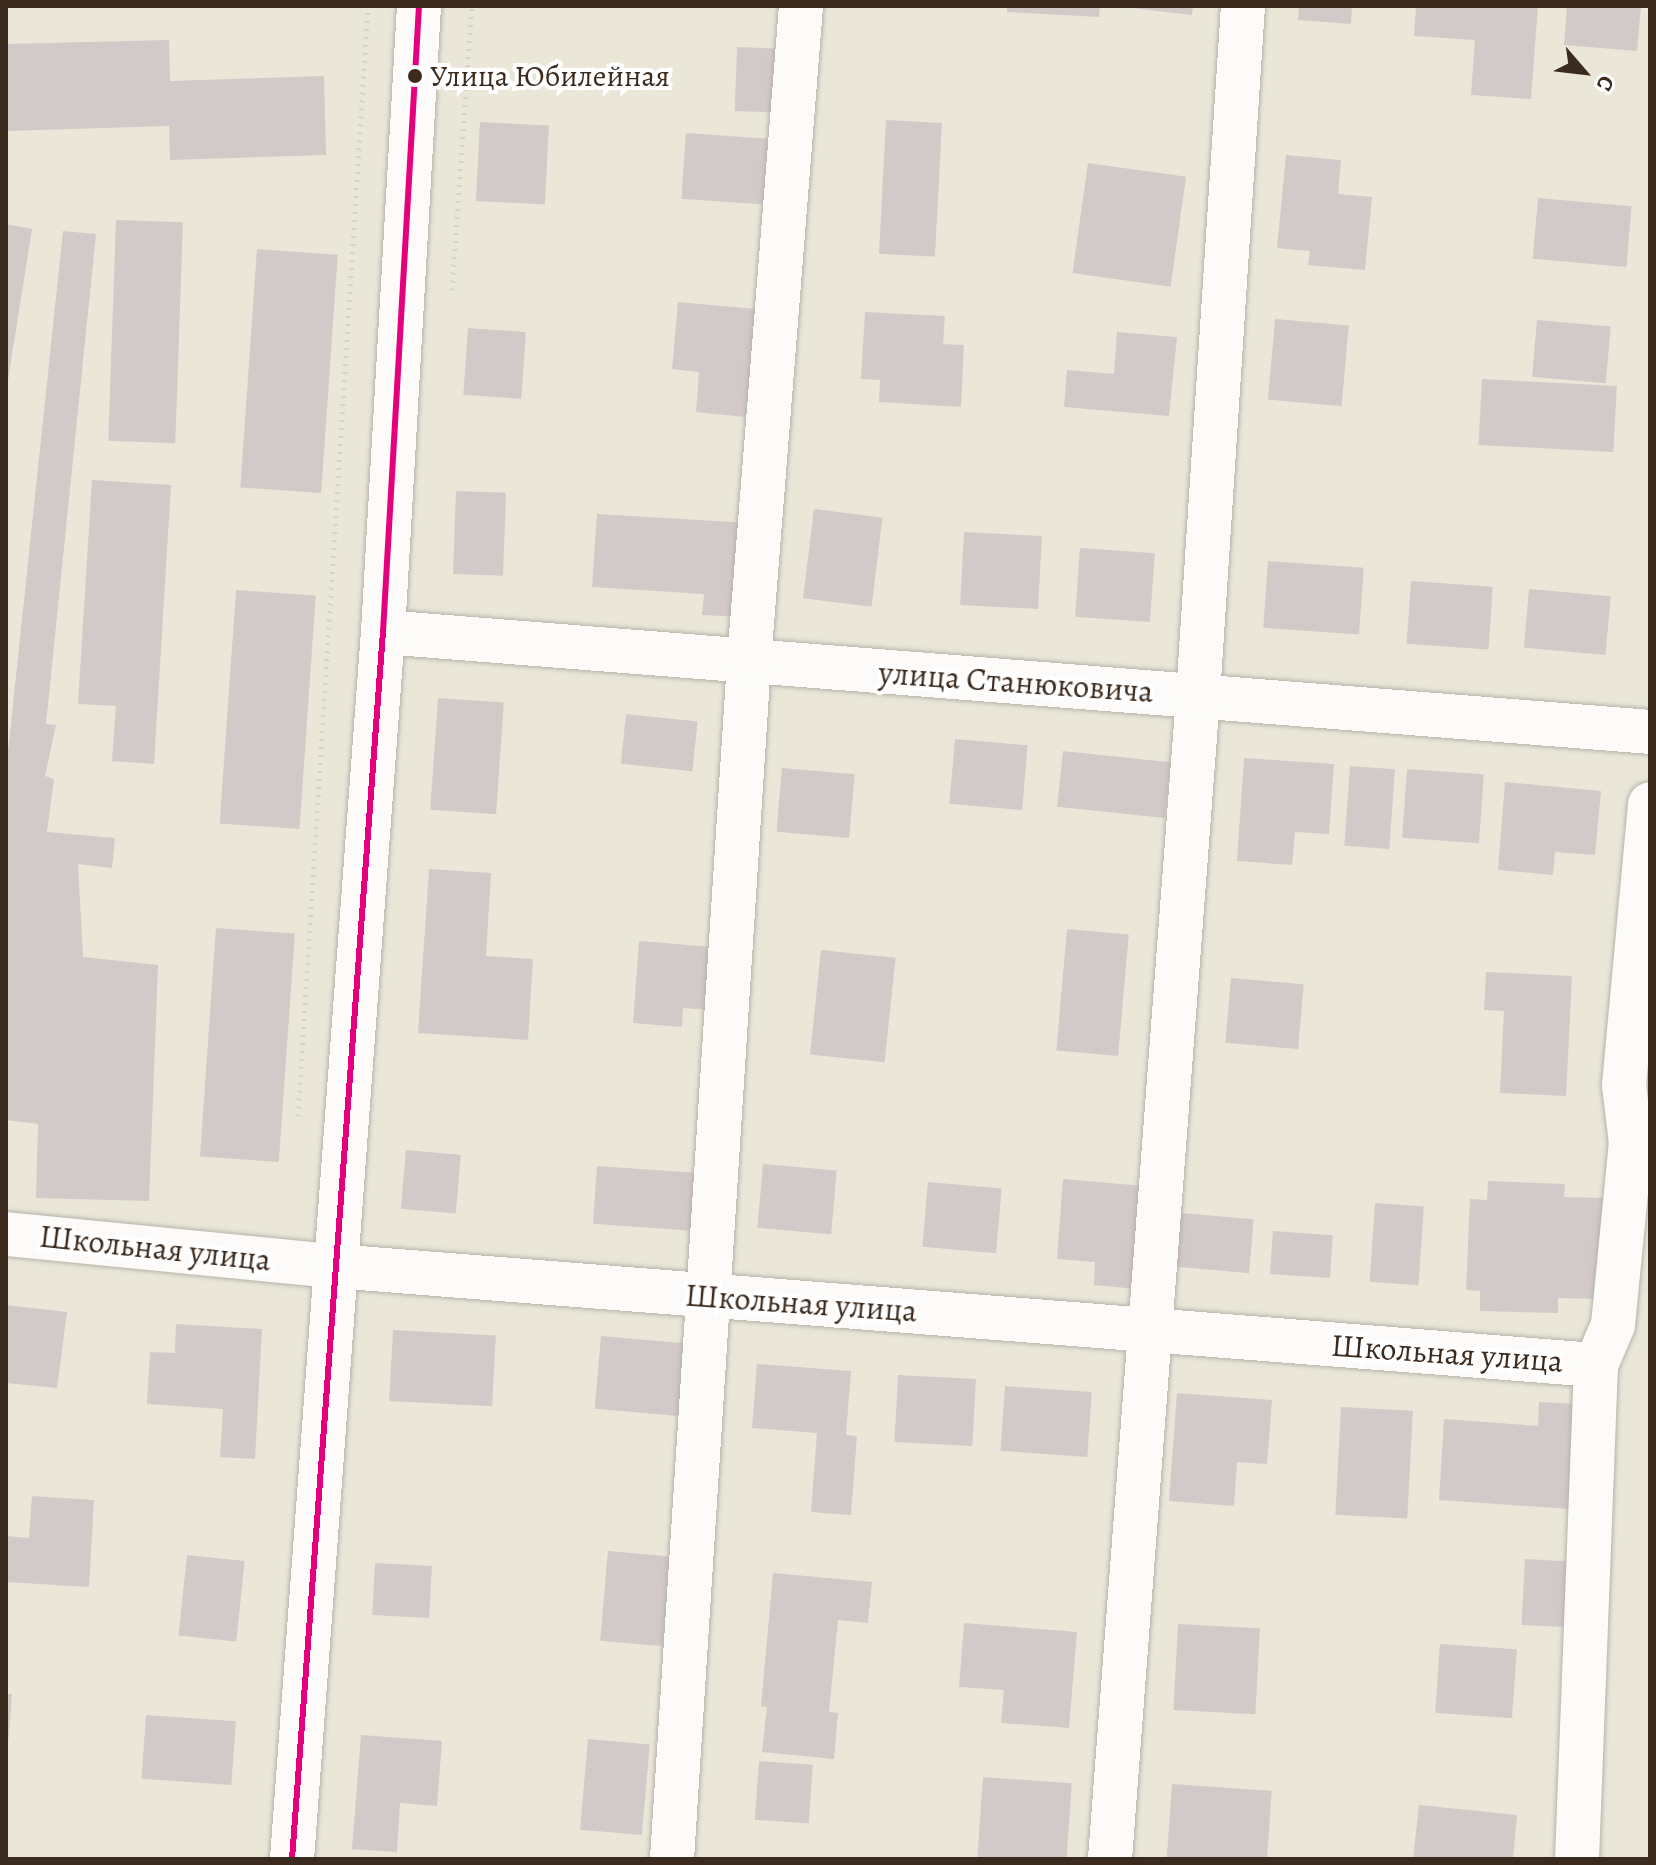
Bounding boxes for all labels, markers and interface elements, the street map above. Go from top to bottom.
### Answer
north arrow [1544,32,1624,112]
place label: Улица Юбилейная [430,58,670,94]
marker: Улица Юбилейная [407,68,423,84]
text: С [1589,70,1622,96]
street label: улица Станюковича [877,653,1155,711]
street label: Школьная улица [37,1217,273,1279]
street label: Школьная улица [684,1276,918,1330]
street label: Школьная улица [1330,1326,1564,1380]

